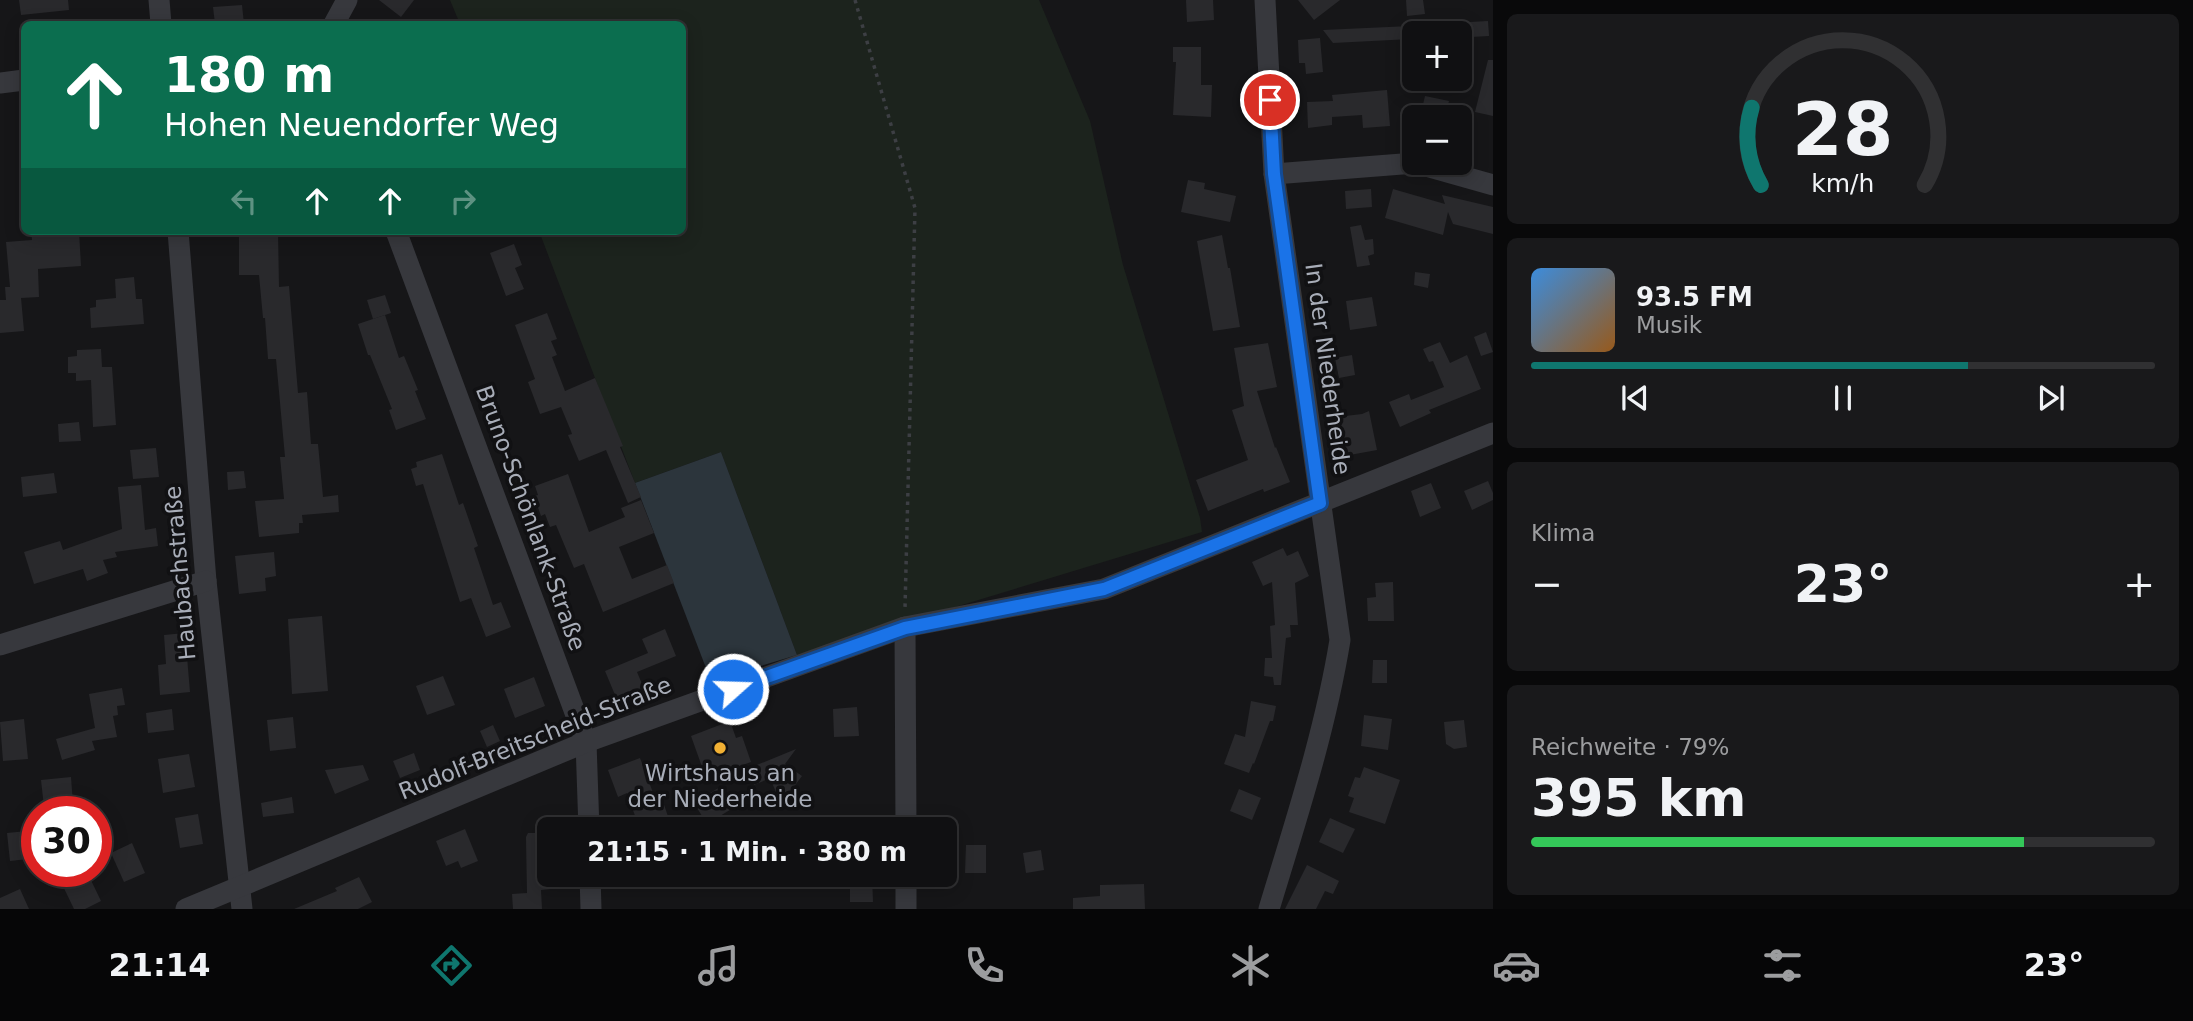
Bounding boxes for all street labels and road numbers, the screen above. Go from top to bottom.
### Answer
street label: In der Niederheide [1300,261,1356,477]
street label: Bruno-Schönlank-Straße [471,382,591,654]
street label: Haubachstraße [159,485,201,661]
street label: Rudolf-Breitscheid-Straße [395,671,675,805]

